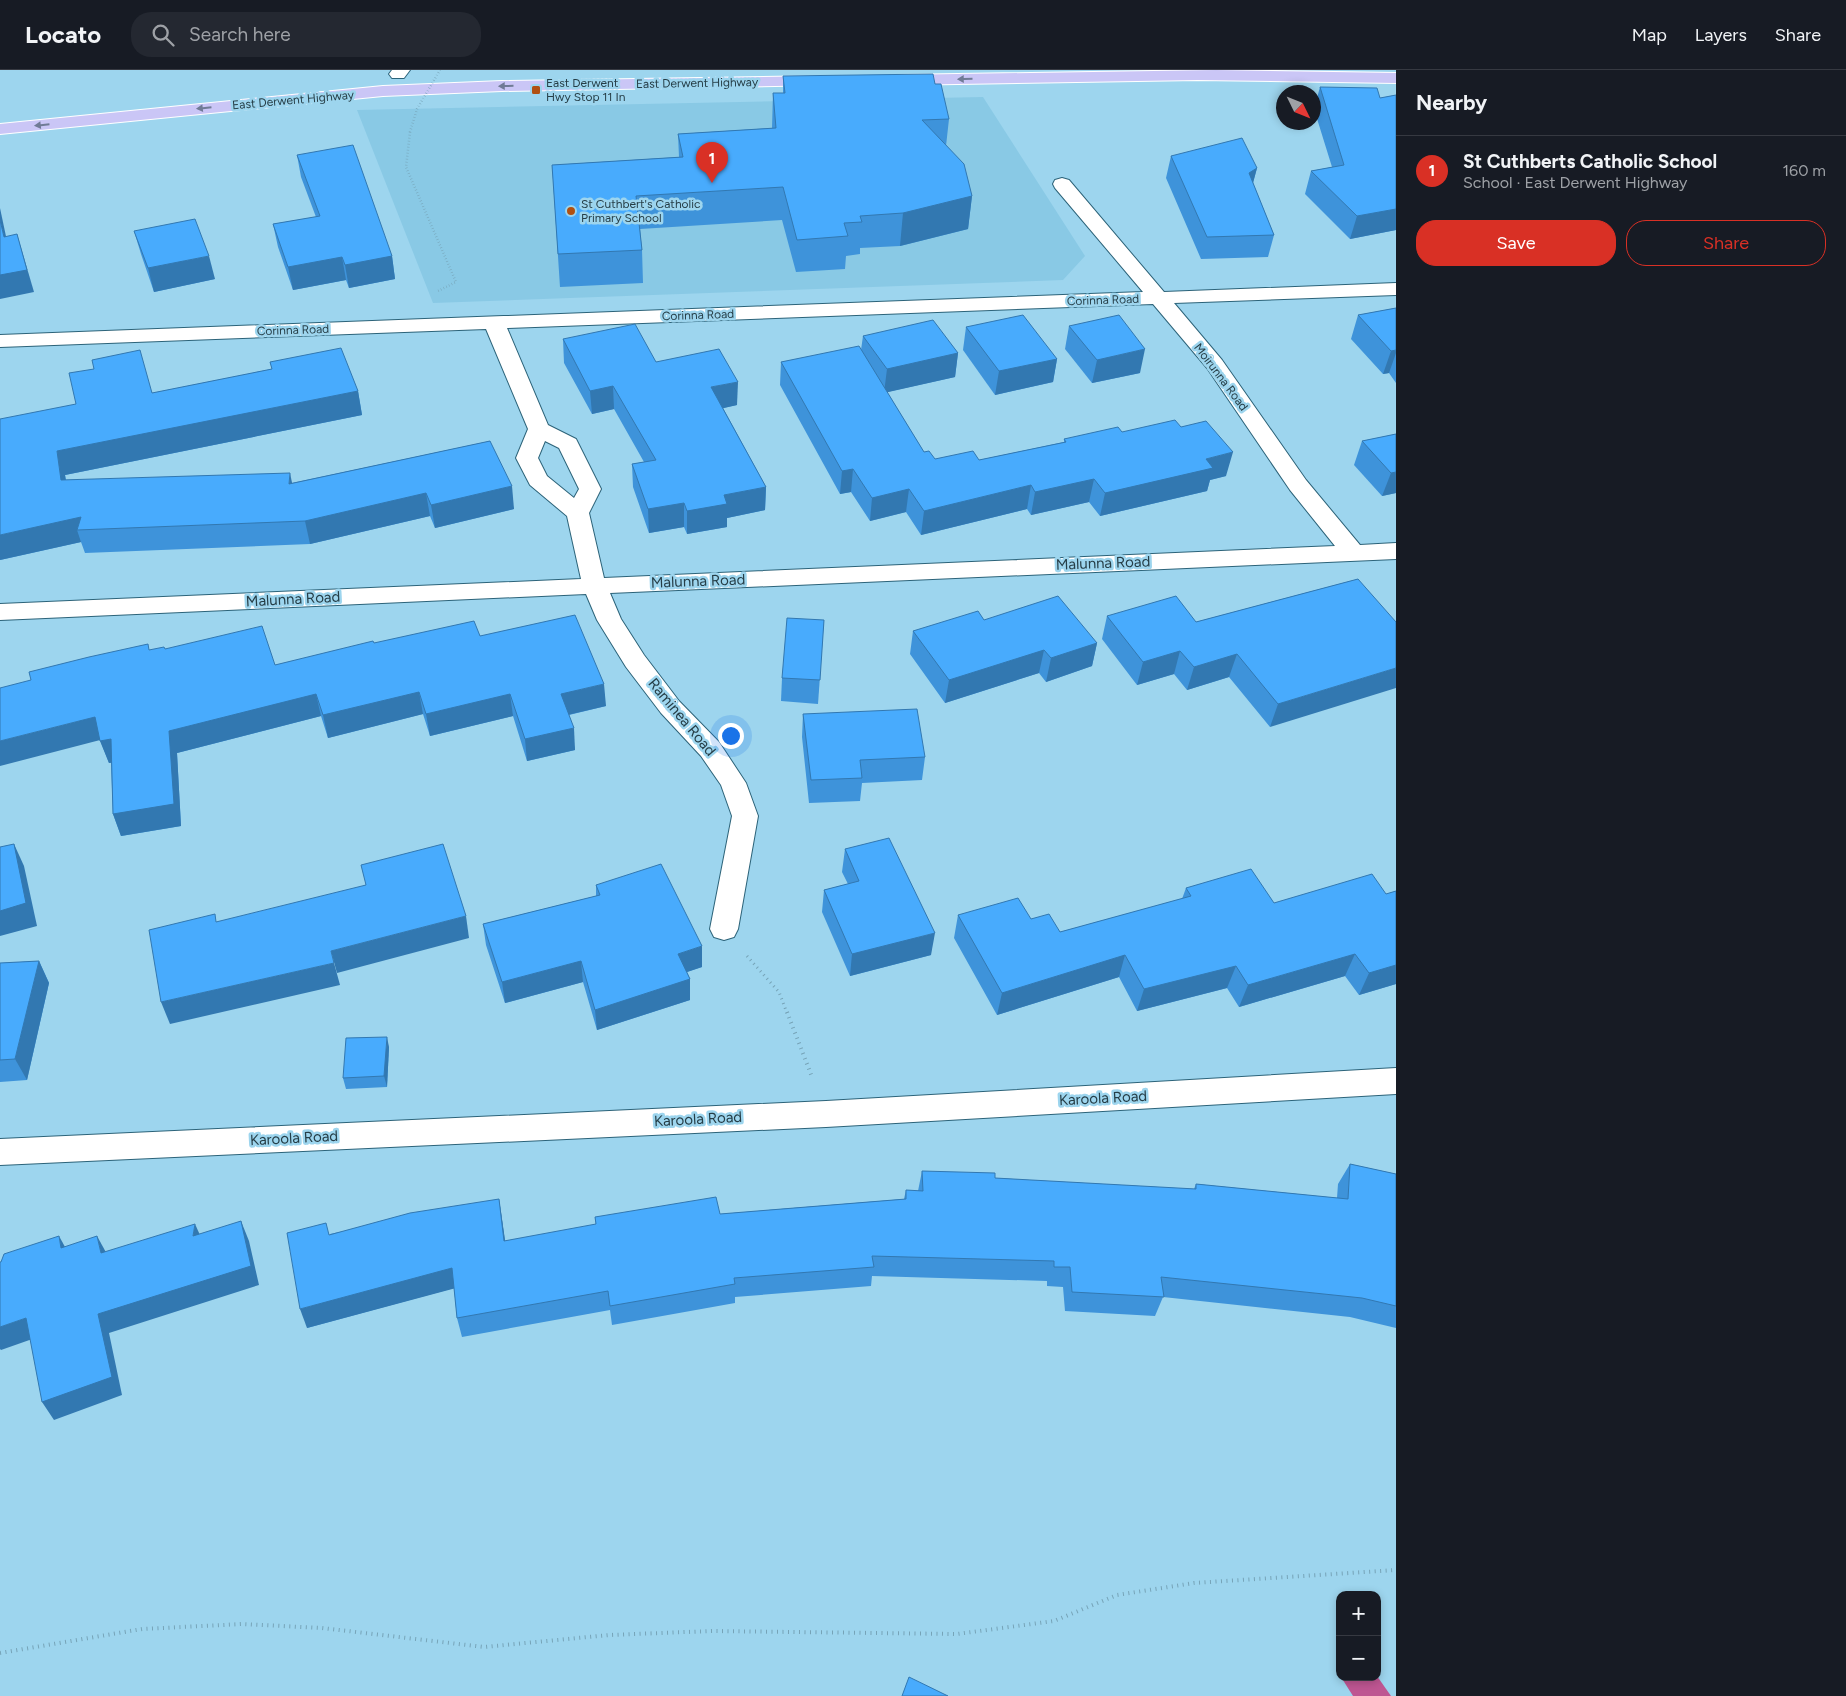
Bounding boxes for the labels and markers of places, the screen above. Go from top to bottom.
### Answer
place label: East Derwent Hwy Stop 11 In [546,76,626,104]
marker: East Derwent Hwy Stop 11 In [530,84,542,96]
pin: 1 [696,142,728,183]
place label: St Cuthbert's Catholic Primary School [581,197,701,225]
marker: St Cuthbert's Catholic Primary School [565,205,577,217]

